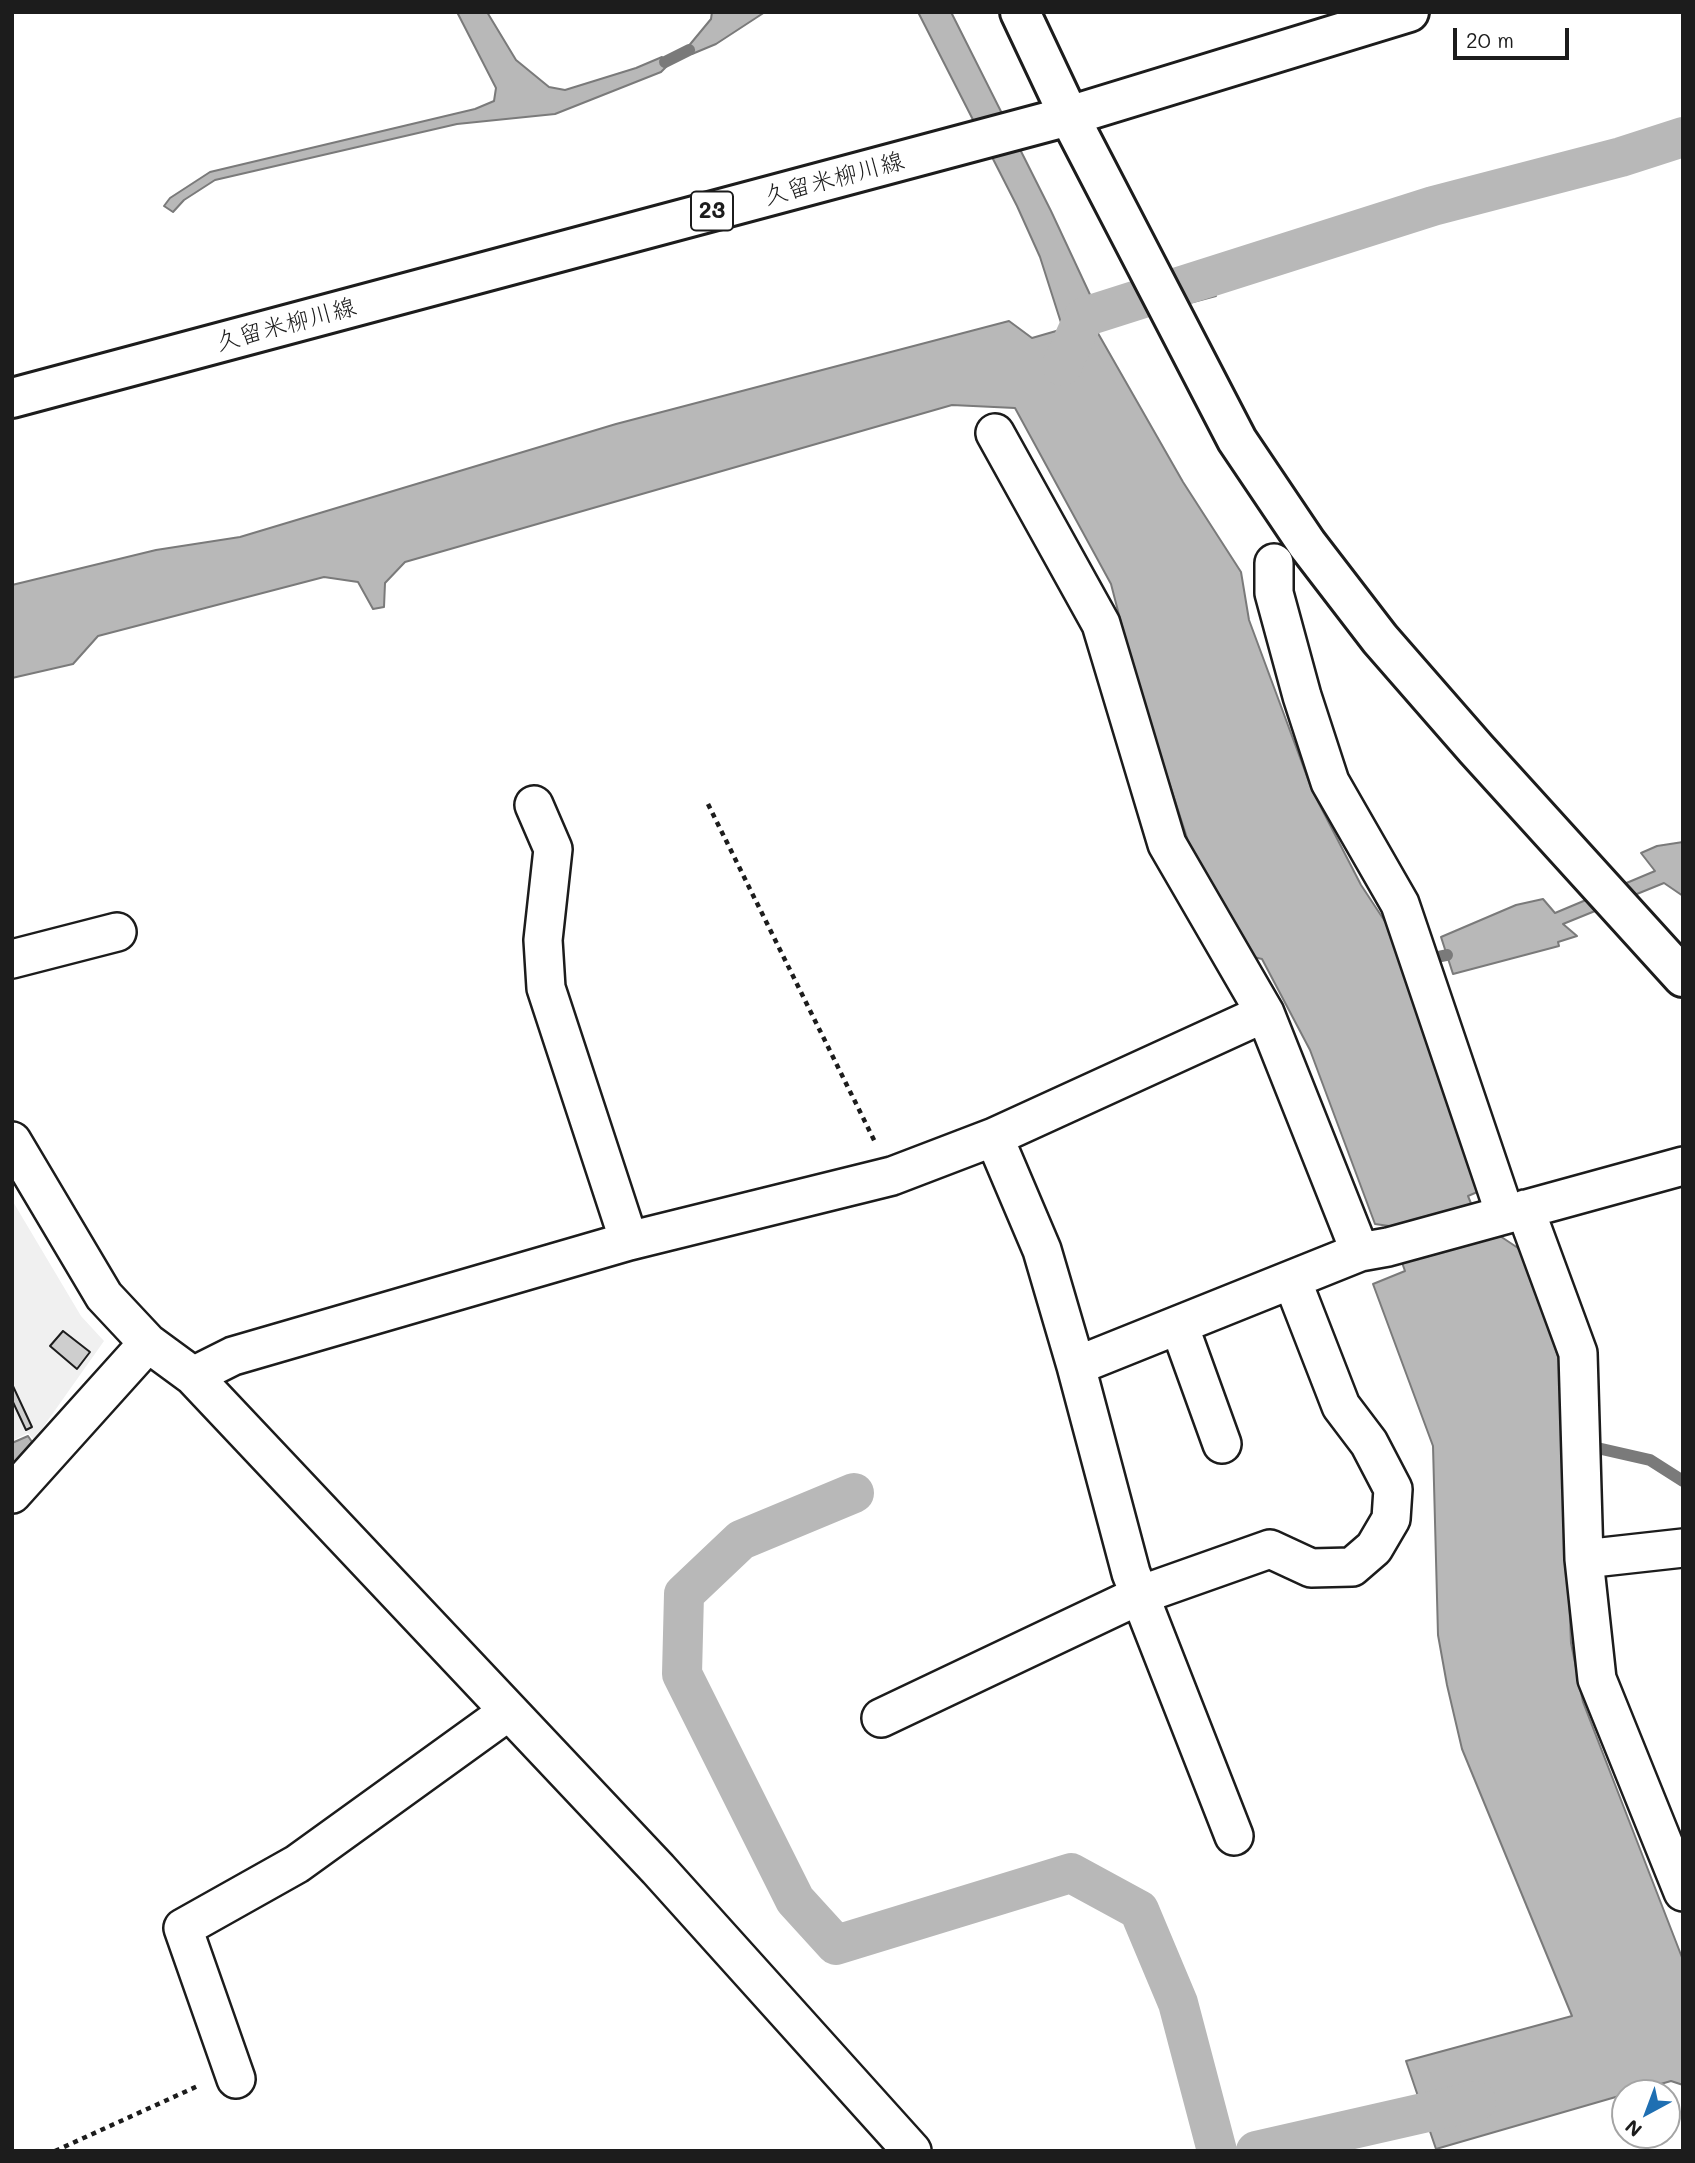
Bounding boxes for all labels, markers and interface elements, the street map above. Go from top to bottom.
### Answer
scale bar [1457,14,1572,58]
text: 20 m [1466,26,1514,53]
street label: 久留米柳川線 [761,146,907,212]
road number: 23 [691,192,733,230]
street label: 久留米柳川線 [213,292,359,358]
north arrow [1611,2079,1681,2149]
text: N [1620,2115,1647,2143]

